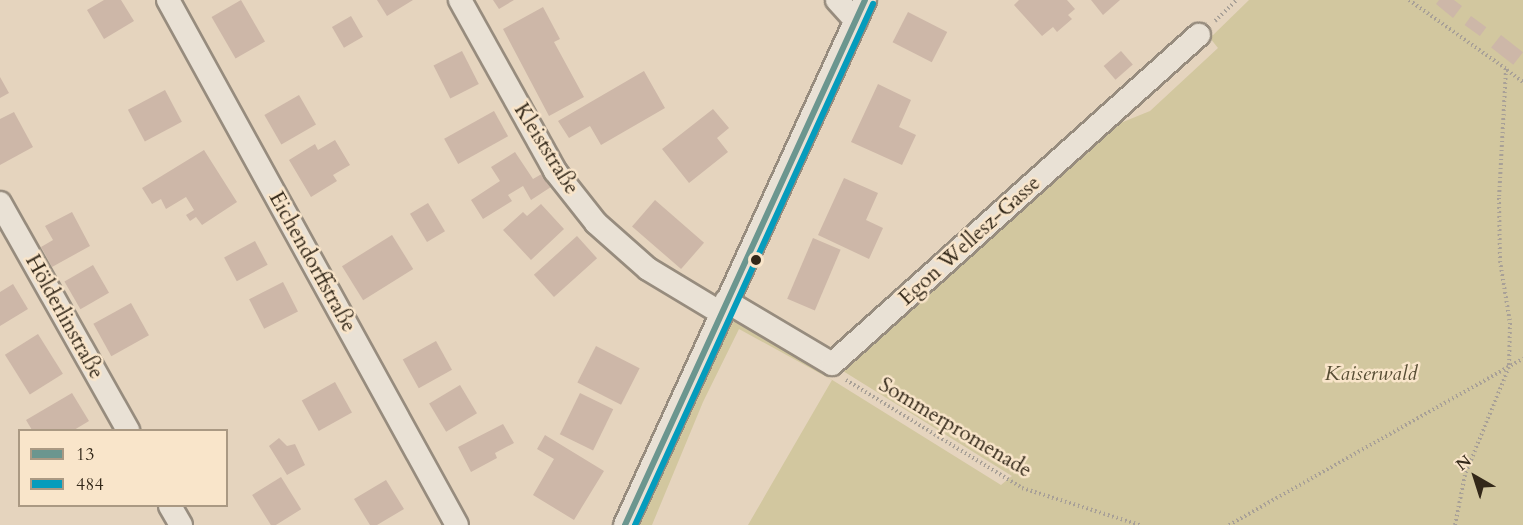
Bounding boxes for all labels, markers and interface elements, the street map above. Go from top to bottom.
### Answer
street label: Kleiststraße [508,99,584,199]
street label: Egon Wellesz-Gasse [894,171,1046,311]
street label: Eichendorffstraße [263,187,361,337]
street label: Hölderlinstraße [19,250,109,384]
unlabelled marker [750,254,762,266]
park label: Kaiserwald [1325,361,1417,387]
street label: Sommerpromenade [874,372,1036,484]
legend [18,429,228,507]
text: 13 [76,442,94,467]
north arrow [1445,447,1505,507]
text: N [1451,450,1476,476]
text: 484 [76,472,104,497]

